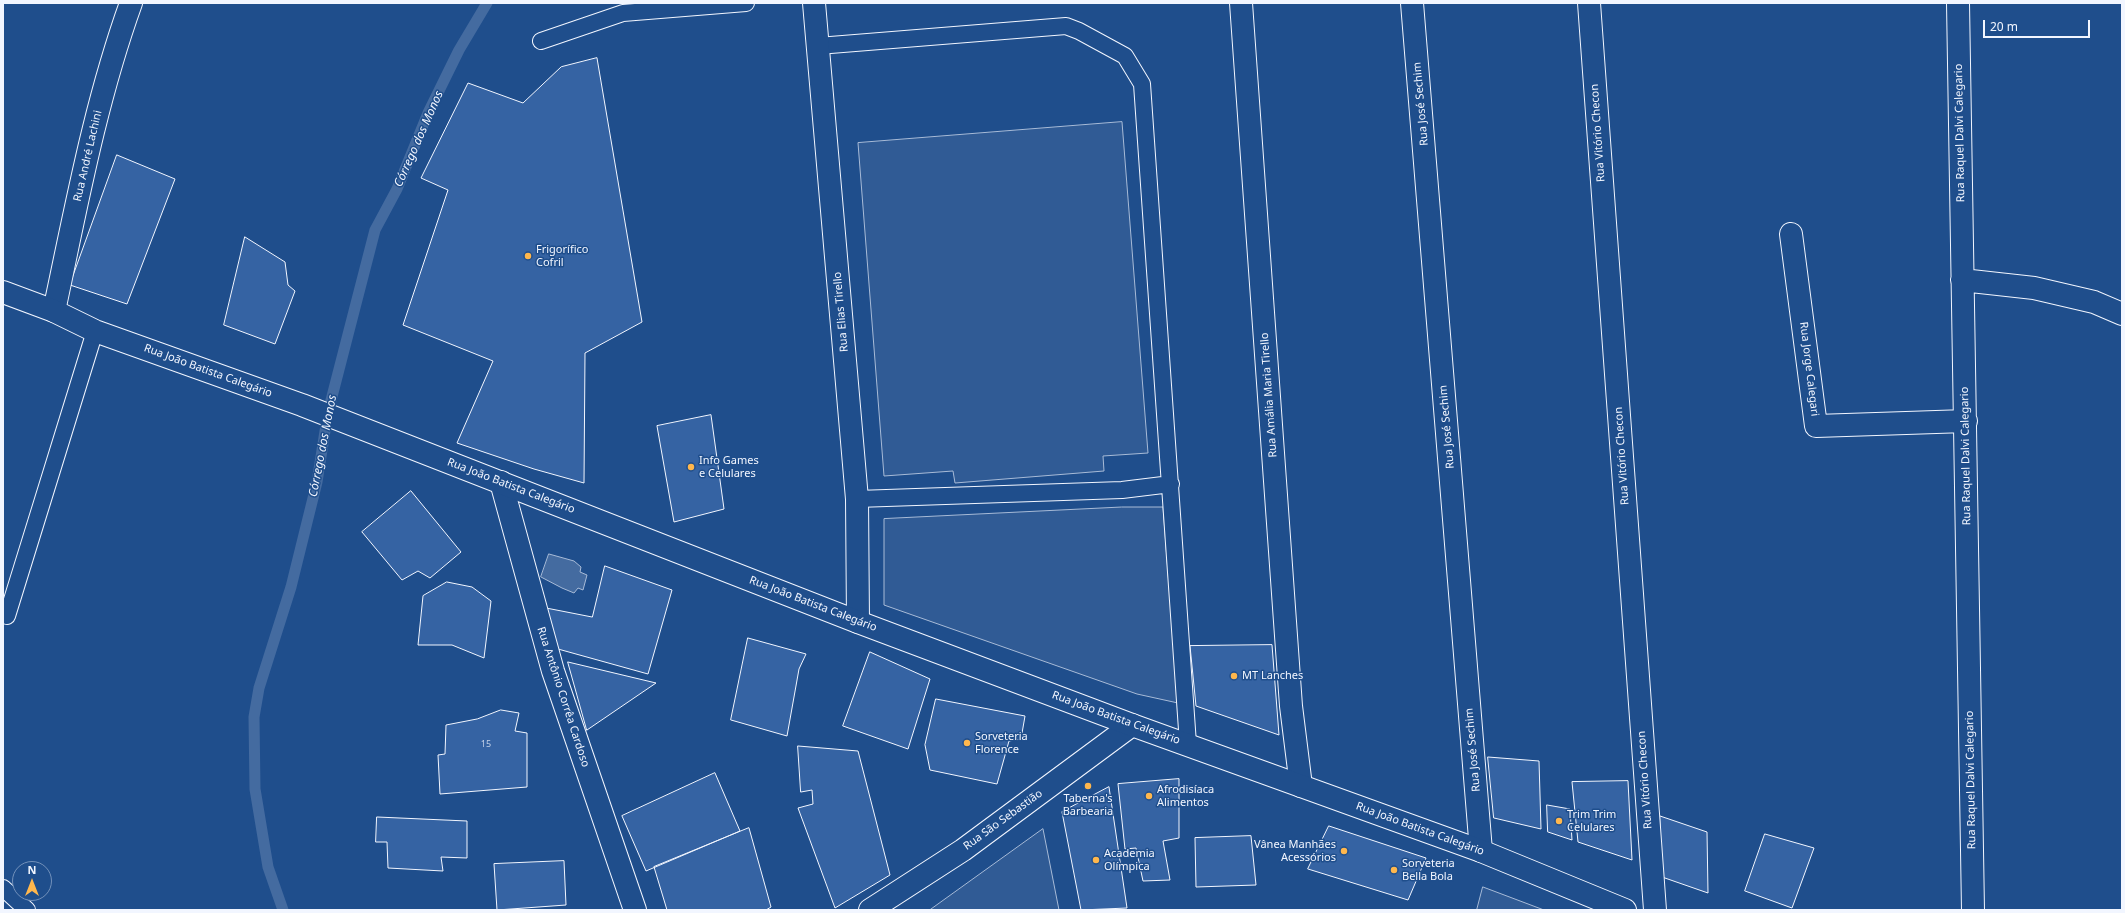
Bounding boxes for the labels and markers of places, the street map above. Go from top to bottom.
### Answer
place label: Frigorífico Cofril [536,243,588,269]
marker: Frigorífico Cofril [523,251,533,261]
place label: Info Games e Celulares [699,454,759,480]
marker: Info Games e Celulares [686,462,696,472]
place label: MT Lanches [1242,669,1303,683]
marker: MT Lanches [1229,671,1239,681]
place label: Sorveteria Florence [975,730,1028,756]
marker: Sorveteria Florence [962,738,972,748]
marker: Taberna's Barbearia [1083,781,1093,791]
place label: Afrodisíaca Alimentos [1157,783,1214,809]
marker: Afrodisíaca Alimentos [1144,791,1154,801]
place label: Taberna's Barbearia [1063,792,1113,818]
place label: Trim Trim Celulares [1567,808,1616,834]
marker: Trim Trim Celulares [1554,816,1564,826]
place label: Vânea Manhães Acessórios [1254,838,1336,864]
marker: Vânea Manhães Acessórios [1339,846,1349,856]
place label: Academia Olímpica [1104,847,1155,873]
marker: Academia Olímpica [1091,855,1101,865]
place label: Sorveteria Bella Bola [1402,857,1455,883]
marker: Sorveteria Bella Bola [1389,865,1399,875]

